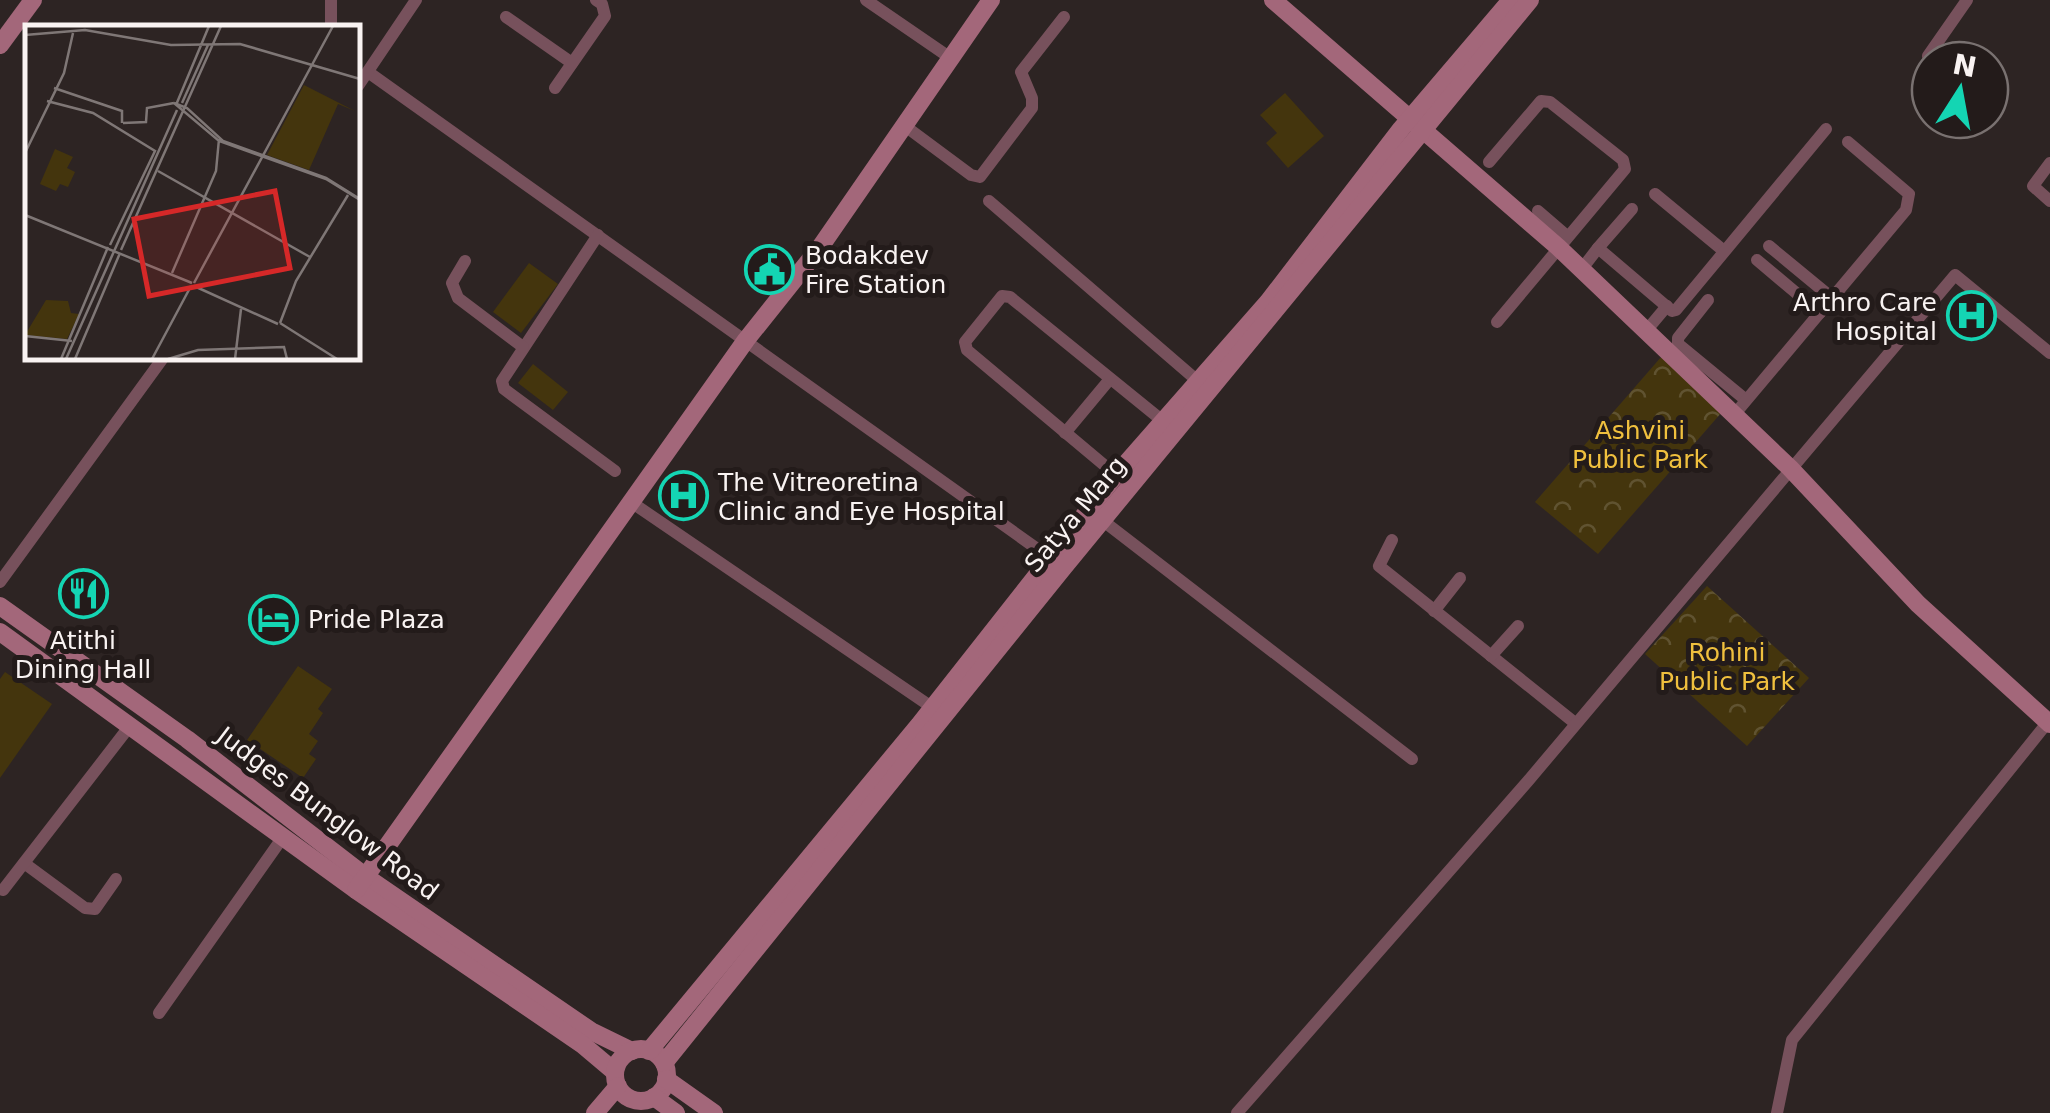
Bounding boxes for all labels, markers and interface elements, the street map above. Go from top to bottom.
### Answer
inset map [25,25,360,360]
north arrow [1910,40,2010,140]
text: N [1950,48,1979,84]
place label: Bodakdev Fire Station [805,241,946,299]
public building icon: Bodakdev Fire Station [744,243,796,295]
place label: Arthro Care Hospital [1793,288,1937,346]
hospital icon: Arthro Care Hospital [1946,290,1998,342]
park label: Ashvini Public Park [1572,416,1709,474]
street label: Satya Marg [1019,451,1132,578]
place label: The Vitreoretina Clinic and Eye Hospital [717,468,1005,526]
hospital icon: The Vitreoretina Clinic and Eye Hospital [657,470,709,522]
restaurant icon: Atithi Dining Hall [57,568,109,620]
hotel icon: Pride Plaza [247,593,299,645]
place label: Pride Plaza [308,605,445,634]
place label: Atithi Dining Hall [15,626,151,684]
park label: Rohini Public Park [1659,638,1796,696]
street label: Judges Bunglow Road [210,720,444,906]

